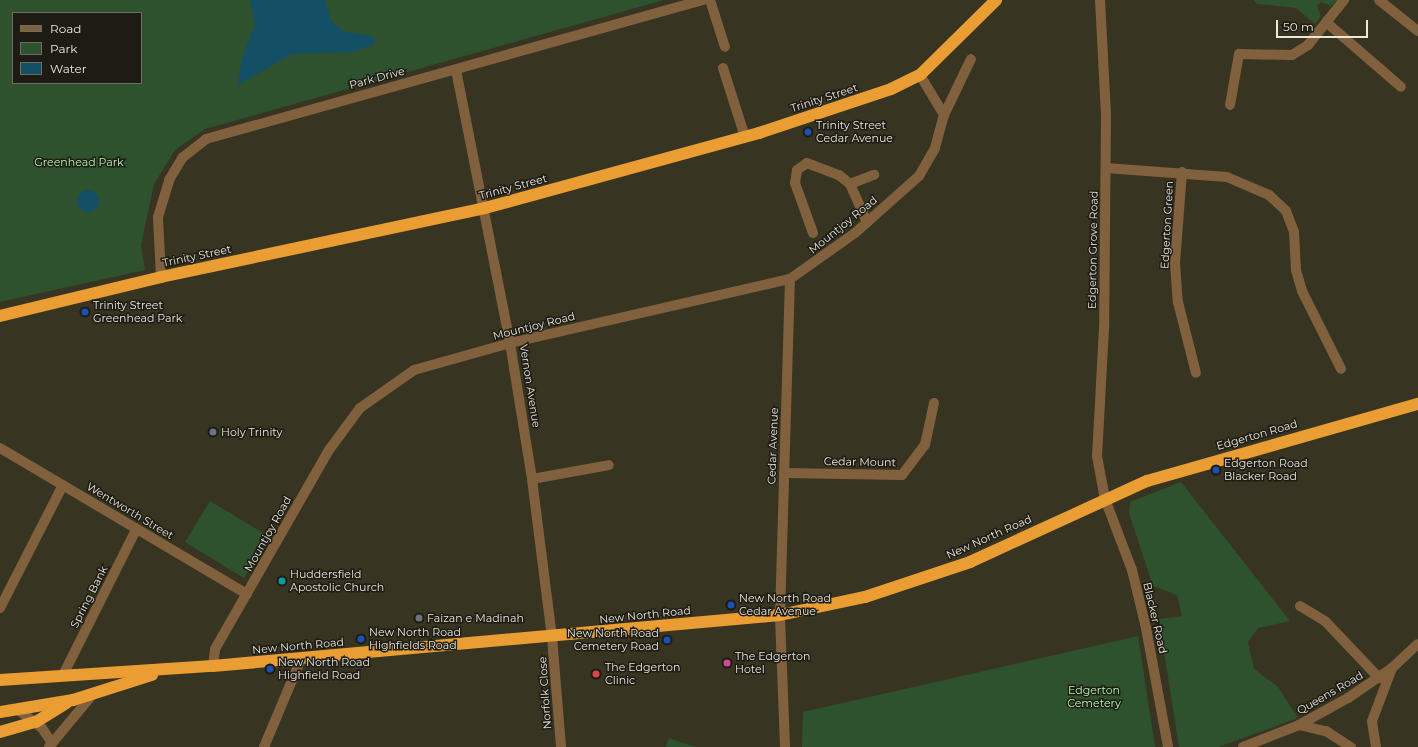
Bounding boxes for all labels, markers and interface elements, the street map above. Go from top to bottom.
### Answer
legend [12,12,142,84]
scale bar [1278,12,1370,38]
text: 50 m [1283,19,1314,34]
text: Road [50,21,81,36]
text: Park [50,41,77,56]
text: Water [50,61,86,76]
street label: Park Drive [348,64,406,92]
street label: Trinity Street [789,81,859,115]
place label: Trinity Street Cedar Avenue [816,119,893,145]
marker: Trinity Street Cedar Avenue [803,127,813,137]
park label: Greenhead Park [34,155,124,169]
street label: Trinity Street [478,172,548,202]
street label: Edgerton Green [1158,180,1176,270]
street label: Edgerton Grove Road [1085,191,1101,309]
street label: Mountjoy Road [806,193,880,257]
street label: Trinity Street [161,242,233,270]
place label: Trinity Street Greenhead Park [93,299,182,325]
marker: Trinity Street Greenhead Park [80,307,90,317]
street label: Mountjoy Road [492,309,576,343]
street label: Vernon Avenue [517,343,543,429]
street label: Cedar Avenue [765,407,781,485]
street label: Edgerton Road [1215,417,1299,453]
place label: Holy Trinity [221,425,282,439]
marker: Holy Trinity [208,427,218,437]
street label: Cedar Mount [824,455,896,469]
place label: Edgerton Road Blacker Road [1224,457,1308,483]
marker: Edgerton Road Blacker Road [1211,465,1221,475]
street label: Wentworth Street [84,480,176,542]
street label: Mountjoy Road [242,494,294,574]
street label: New North Road [944,512,1034,562]
street label: Spring Bank [68,564,110,630]
place label: Huddersfield Apostolic Church [290,568,384,594]
marker: Huddersfield Apostolic Church [277,576,287,586]
street label: Blacker Road [1140,581,1170,655]
place label: New North Road Cedar Avenue [739,592,831,618]
marker: New North Road Cedar Avenue [726,600,736,610]
street label: New North Road [599,604,691,626]
place label: Faizan e Madinah [427,611,524,625]
marker: Faizan e Madinah [414,613,424,623]
place label: New North Road Highfields Road [369,626,461,652]
place label: New North Road Cemetery Road [567,627,659,653]
marker: New North Road Highfields Road [356,634,366,644]
street label: New North Road [252,635,344,657]
marker: New North Road Cemetery Road [662,635,672,645]
place label: The Edgerton Hotel [735,650,810,676]
place label: New North Road Highfield Road [278,656,370,682]
street label: Norfolk Close [536,656,554,730]
marker: The Edgerton Hotel [722,658,732,668]
place label: The Edgerton Clinic [605,661,680,687]
marker: New North Road Highfield Road [265,664,275,674]
marker: The Edgerton Clinic [590,668,602,680]
street label: Queens Road [1295,669,1365,717]
park label: Edgerton Cemetery [1067,684,1121,710]

